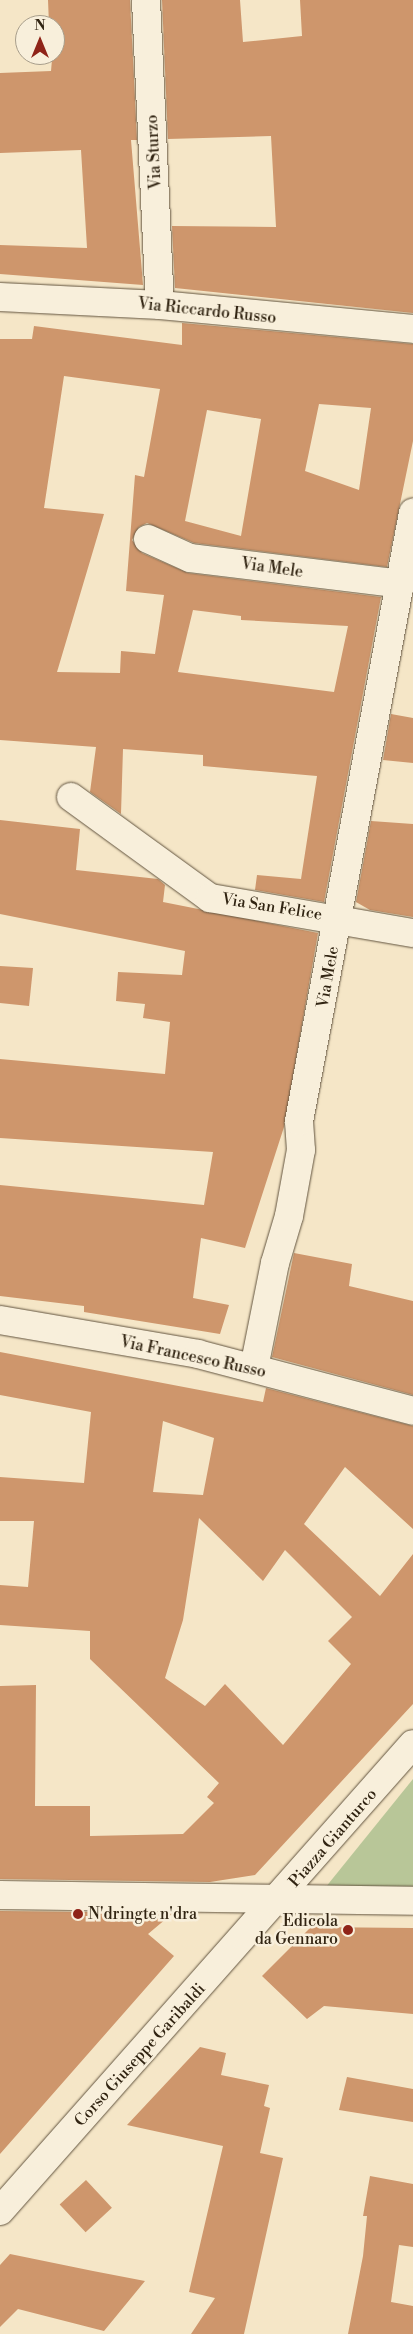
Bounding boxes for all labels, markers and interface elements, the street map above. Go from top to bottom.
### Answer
north arrow [15,15,65,65]
text: N [34,17,46,35]
street label: Via Sturzo [142,114,166,190]
street label: Via Riccardo Russo [137,294,277,328]
street label: Via Mele [240,554,304,582]
street label: Via San Felice [221,890,323,924]
street label: Via Mele [313,945,343,1009]
street label: Via Francesco Russo [118,1332,268,1382]
street label: Piazza Gianturco [285,1785,381,1891]
place label: N'dringte n'dra [88,1904,197,1924]
marker: N'dringte n'dra [72,1908,84,1920]
place label: Edicola da Gennaro [255,1911,338,1949]
marker: Edicola da Gennaro [342,1924,354,1936]
street label: Corso Giuseppe Garibaldi [71,1979,209,2131]

